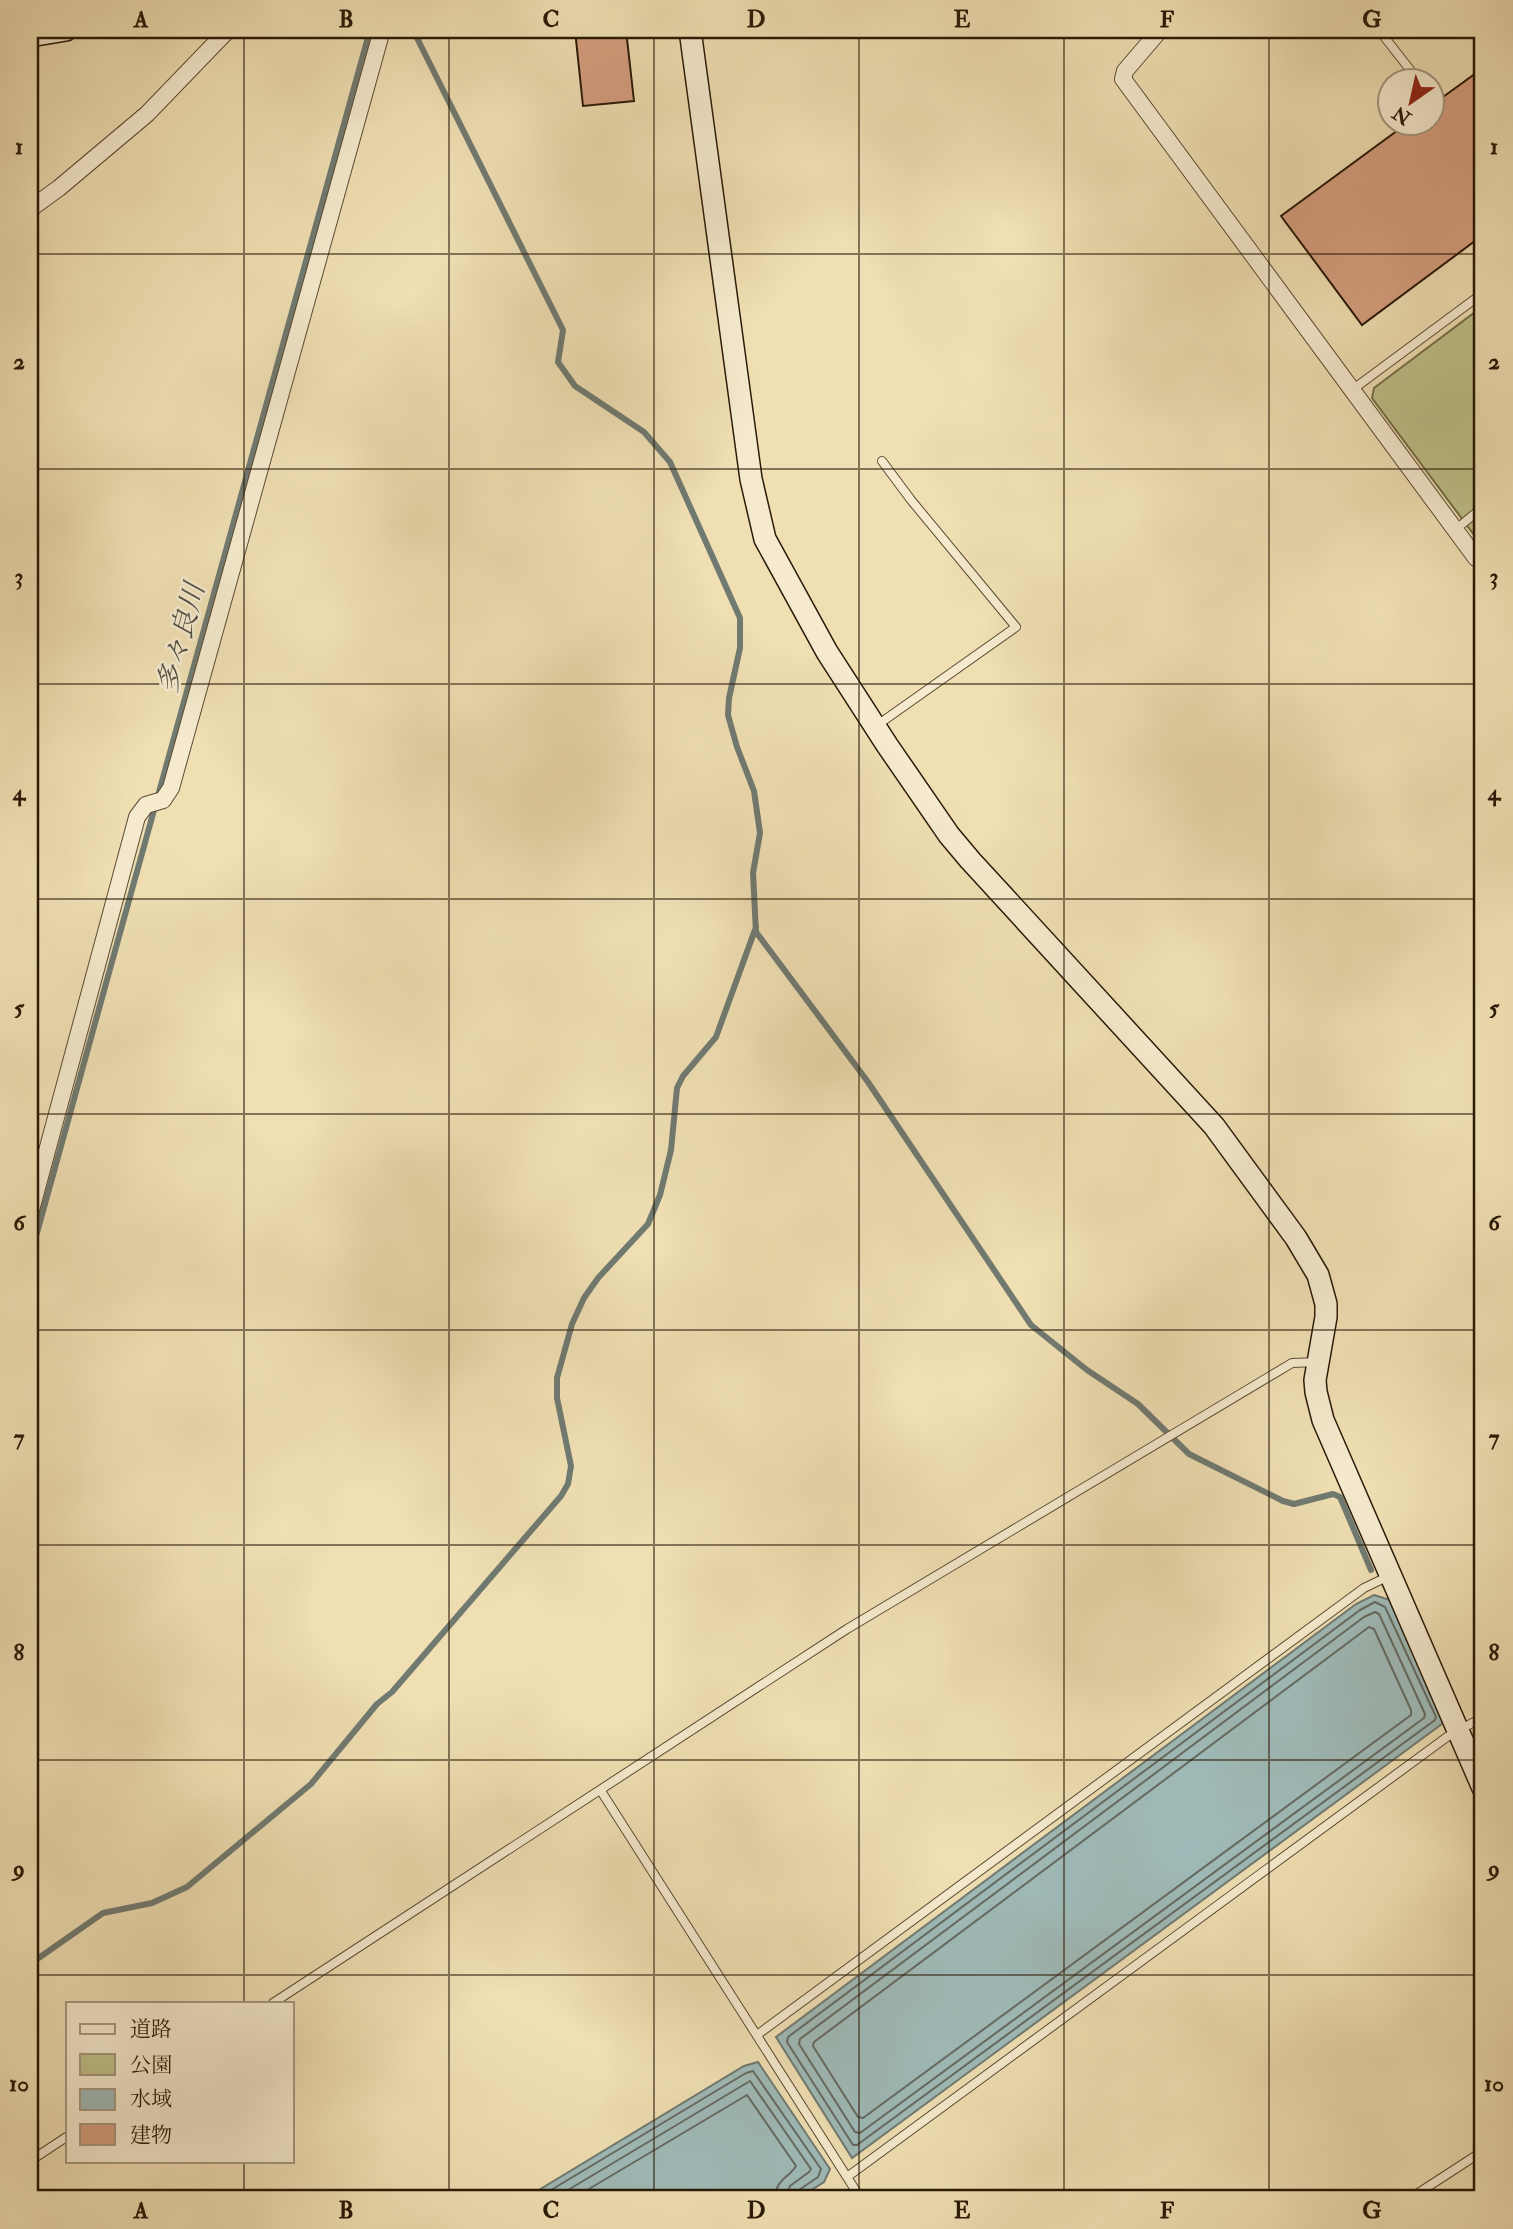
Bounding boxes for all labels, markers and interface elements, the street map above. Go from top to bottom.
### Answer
text: A [133,5,149,34]
text: B [338,5,354,34]
text: C [543,5,559,34]
text: D [747,5,765,34]
text: E [954,5,971,34]
text: F [1160,5,1175,34]
text: G [1362,5,1382,34]
north arrow [1376,66,1446,136]
text: N [1387,100,1417,131]
text: 1 [15,132,23,161]
text: 1 [1490,132,1498,161]
text: 2 [13,347,25,376]
text: 2 [1488,347,1500,376]
text: 3 [15,562,23,591]
text: 3 [1490,562,1498,591]
water label: 多々良川 [150,577,214,697]
text: 4 [12,778,27,807]
text: 4 [1487,778,1502,807]
text: 5 [14,993,25,1022]
text: 5 [1489,993,1500,1022]
text: 6 [13,1208,27,1237]
text: 6 [1488,1208,1502,1237]
text: 7 [14,1423,25,1452]
text: 7 [1489,1423,1500,1452]
text: 8 [14,1638,25,1667]
text: 8 [1489,1638,1500,1667]
text: 9 [11,1854,25,1883]
text: 9 [1486,1854,1500,1883]
legend [66,2002,294,2162]
text: 道路 [130,2016,172,2043]
text: 公園 [130,2052,172,2079]
text: 10 [9,2069,29,2098]
text: 10 [1484,2069,1504,2098]
text: 水域 [130,2086,172,2113]
text: 建物 [130,2122,172,2149]
text: A [133,2196,149,2225]
text: B [338,2196,354,2225]
text: C [543,2196,559,2225]
text: D [747,2196,765,2225]
text: E [954,2196,971,2225]
text: F [1160,2196,1175,2225]
text: G [1362,2196,1382,2225]

